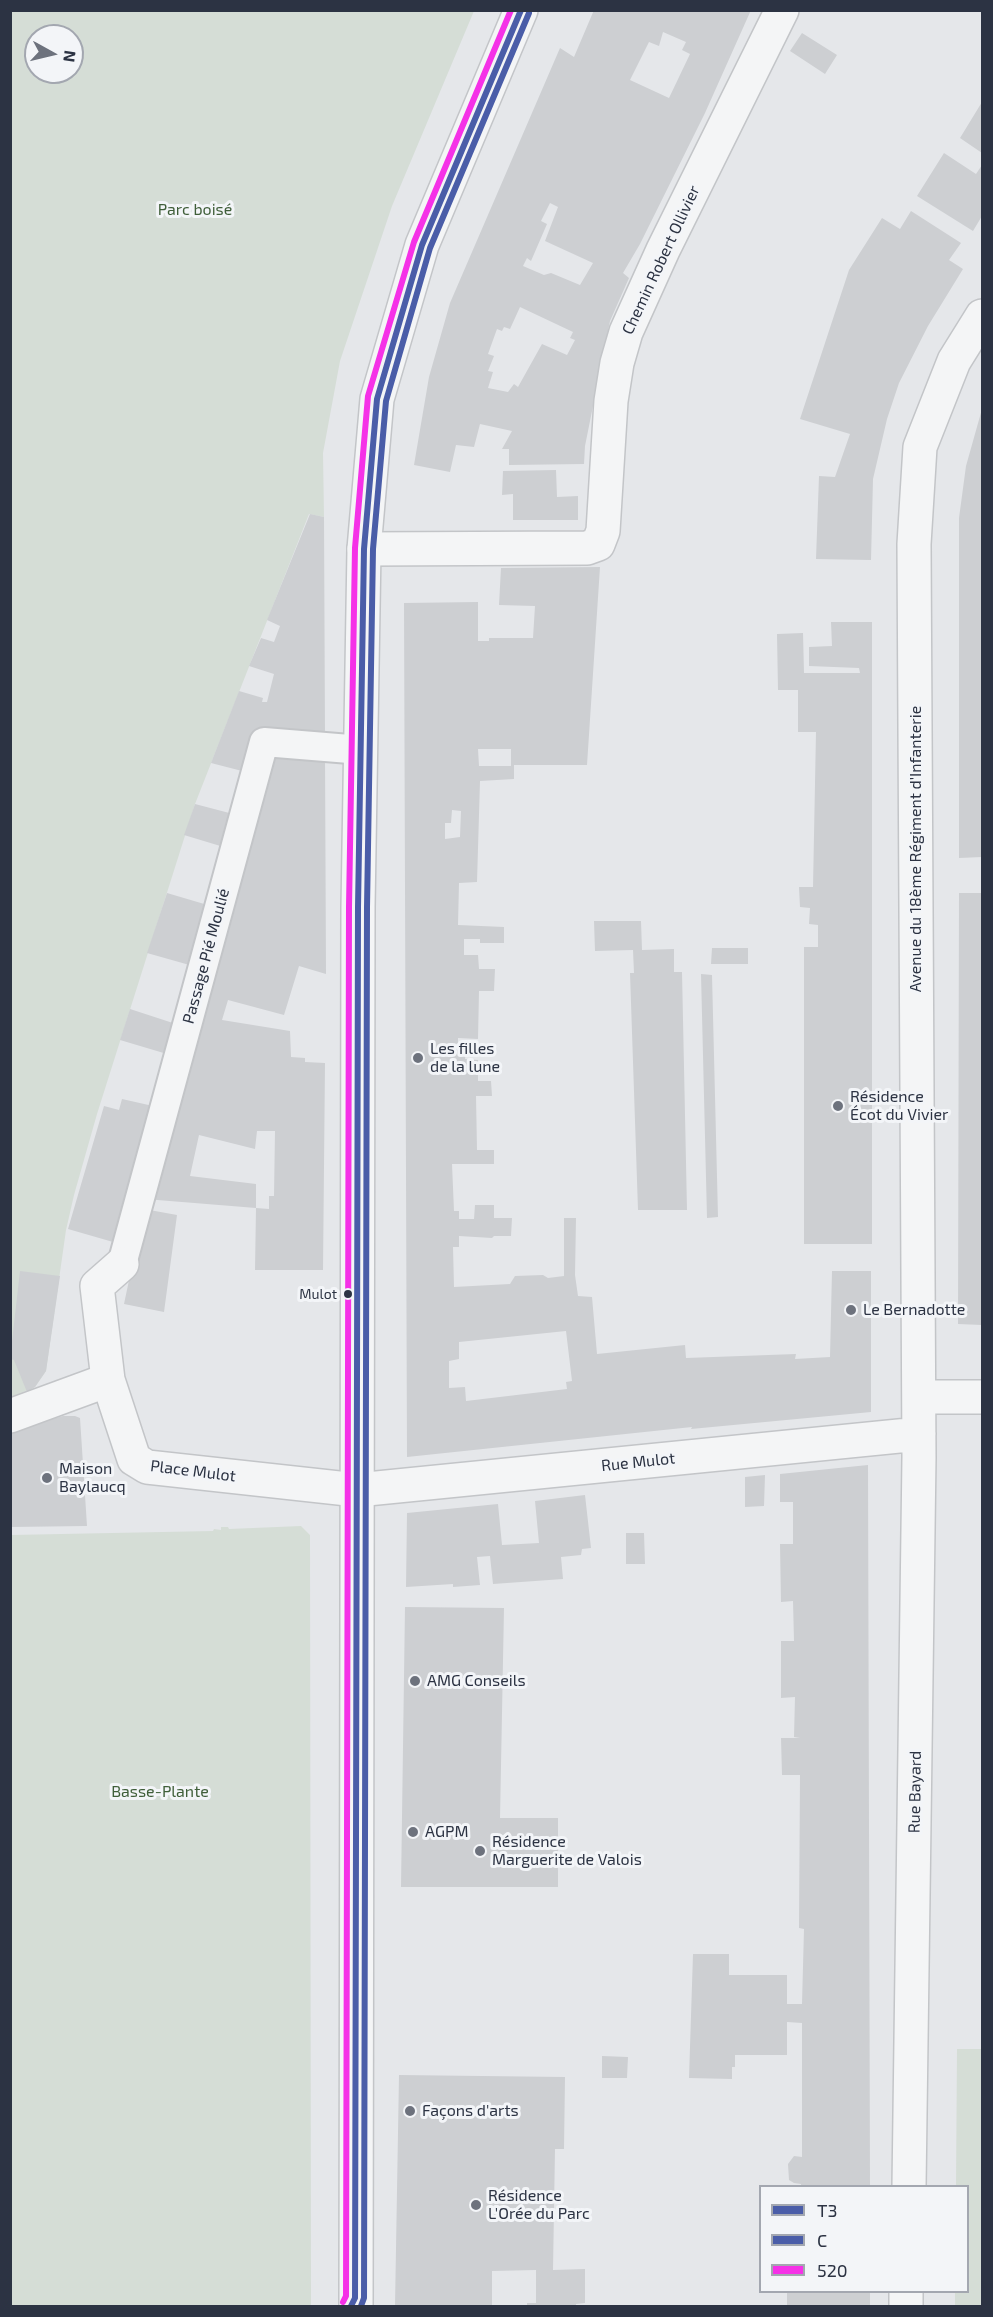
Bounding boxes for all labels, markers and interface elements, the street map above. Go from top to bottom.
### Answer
north arrow [24,24,84,84]
text: N [60,49,81,63]
street label: Chemin Robert Ollivier [618,182,704,338]
park label: Parc boisé [158,200,232,220]
street label: Avenue du 18ème Régiment d'Infanterie [906,706,926,992]
street label: Passage Pié Moulié [179,886,233,1026]
place label: Les filles de la lune [430,1039,500,1077]
marker: Les filles de la lune [411,1051,425,1065]
place label: Résidence Écot du Vivier [850,1087,948,1125]
marker: Résidence Écot du Vivier [831,1099,845,1113]
place label: Mulot [299,1286,337,1302]
marker: Mulot [342,1288,354,1300]
place label: Le Bernadotte [863,1300,965,1320]
marker: Le Bernadotte [844,1303,858,1317]
street label: Rue Mulot [600,1449,676,1475]
street label: Place Mulot [149,1456,237,1486]
place label: Maison Baylaucq [59,1459,126,1497]
marker: Maison Baylaucq [40,1471,54,1485]
place label: AMG Conseils [427,1671,526,1691]
marker: AMG Conseils [408,1674,422,1688]
street label: Rue Bayard [905,1751,925,1833]
park label: Basse-Plante [111,1782,209,1802]
place label: AGPM [425,1822,468,1842]
marker: AGPM [406,1825,420,1839]
place label: Résidence Marguerite de Valois [492,1832,642,1870]
marker: Résidence Marguerite de Valois [473,1844,487,1858]
place label: Façons d'arts [422,2101,519,2121]
marker: Façons d'arts [403,2104,417,2118]
legend [759,2185,969,2293]
place label: Résidence L'Orée du Parc [488,2186,590,2224]
marker: Résidence L'Orée du Parc [469,2198,483,2212]
text: T3 [817,2199,837,2221]
text: C [817,2229,827,2251]
text: 520 [817,2259,848,2281]

